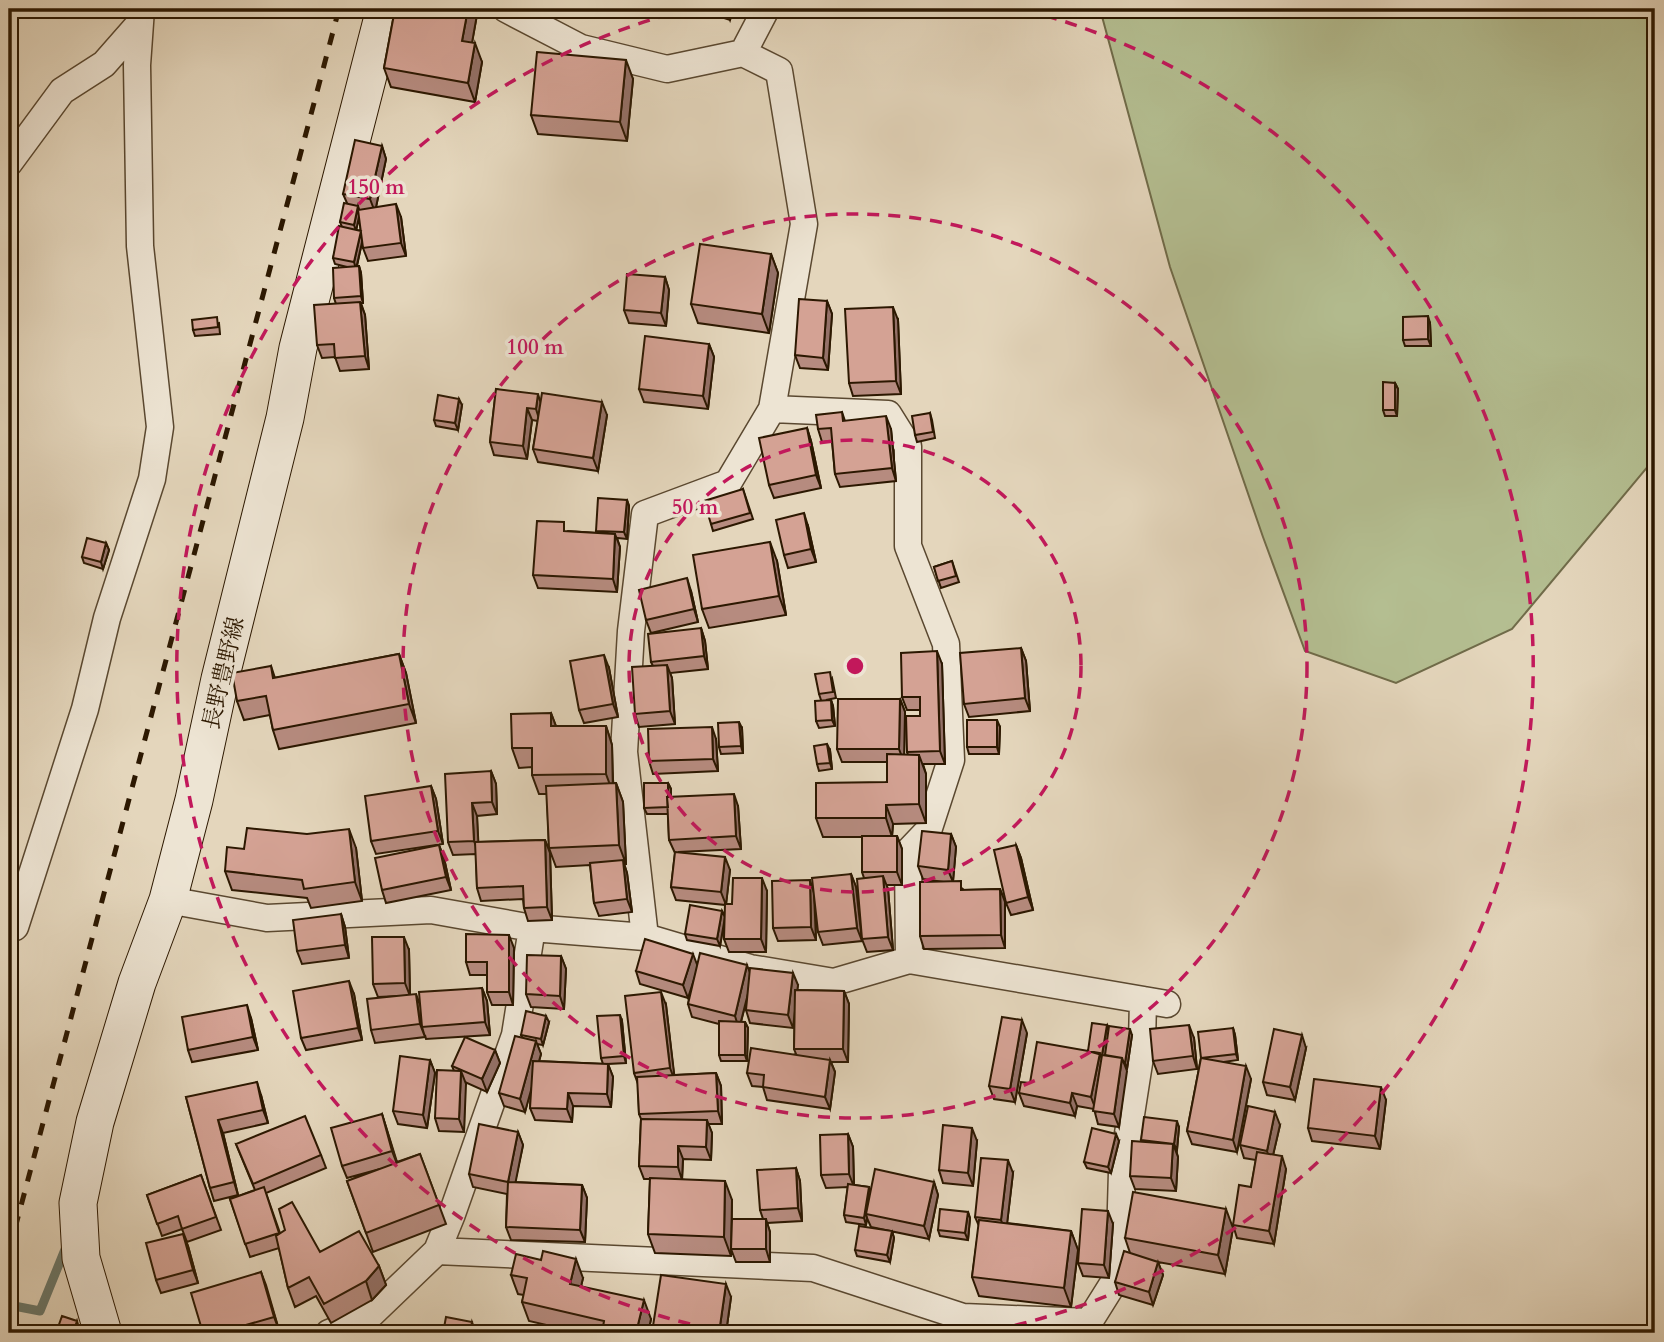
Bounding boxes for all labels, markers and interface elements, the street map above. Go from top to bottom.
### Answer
text: 150 m [347,173,405,202]
text: 100 m [506,333,564,362]
text: 50 m [672,493,719,522]
street label: 長野豊野線 [195,614,252,733]
centre of rings [843,654,867,678]

